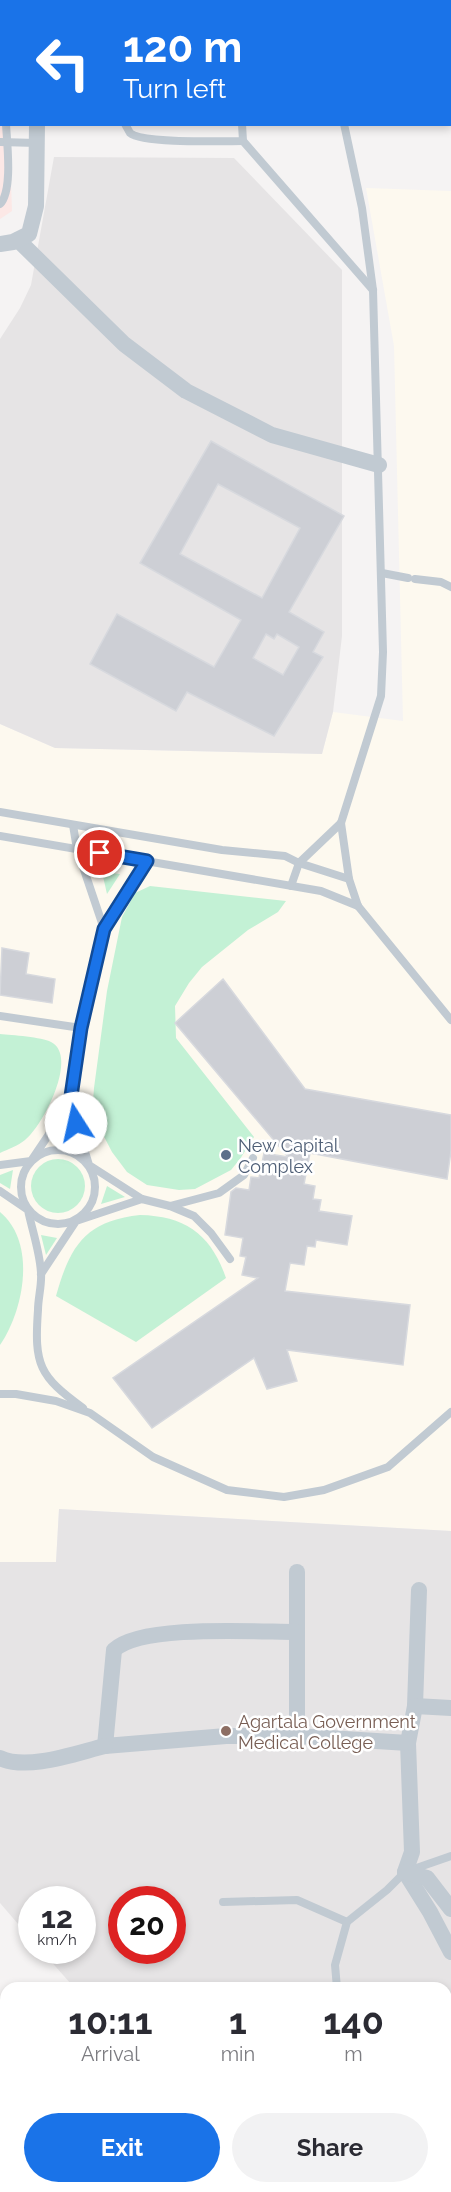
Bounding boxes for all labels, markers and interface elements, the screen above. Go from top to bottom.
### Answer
text: 120 m [123,23,242,72]
icon: left [24,24,102,102]
text: Turn left [123,73,226,104]
pin [74,827,125,878]
icon: arrive [83,836,116,869]
position arrow [44,1091,108,1155]
place label: New Capital Complex [238,1135,339,1177]
marker: New Capital Complex [219,1148,233,1162]
place label: Agartala Government Medical College [238,1711,416,1753]
marker: Agartala Government Medical College [219,1724,233,1738]
speed limit sign: 20 [108,1886,186,1964]
text: 12 [41,1900,73,1935]
text: km/h [37,1931,77,1949]
text: 10:11 [68,2000,153,2042]
text: 1 [229,2000,247,2042]
text: 140 [323,2000,384,2042]
text: Arrival [81,2042,140,2066]
text: min [221,2042,255,2066]
text: m [344,2042,363,2066]
button: Exit [24,2113,220,2182]
button: Share [232,2113,428,2182]

